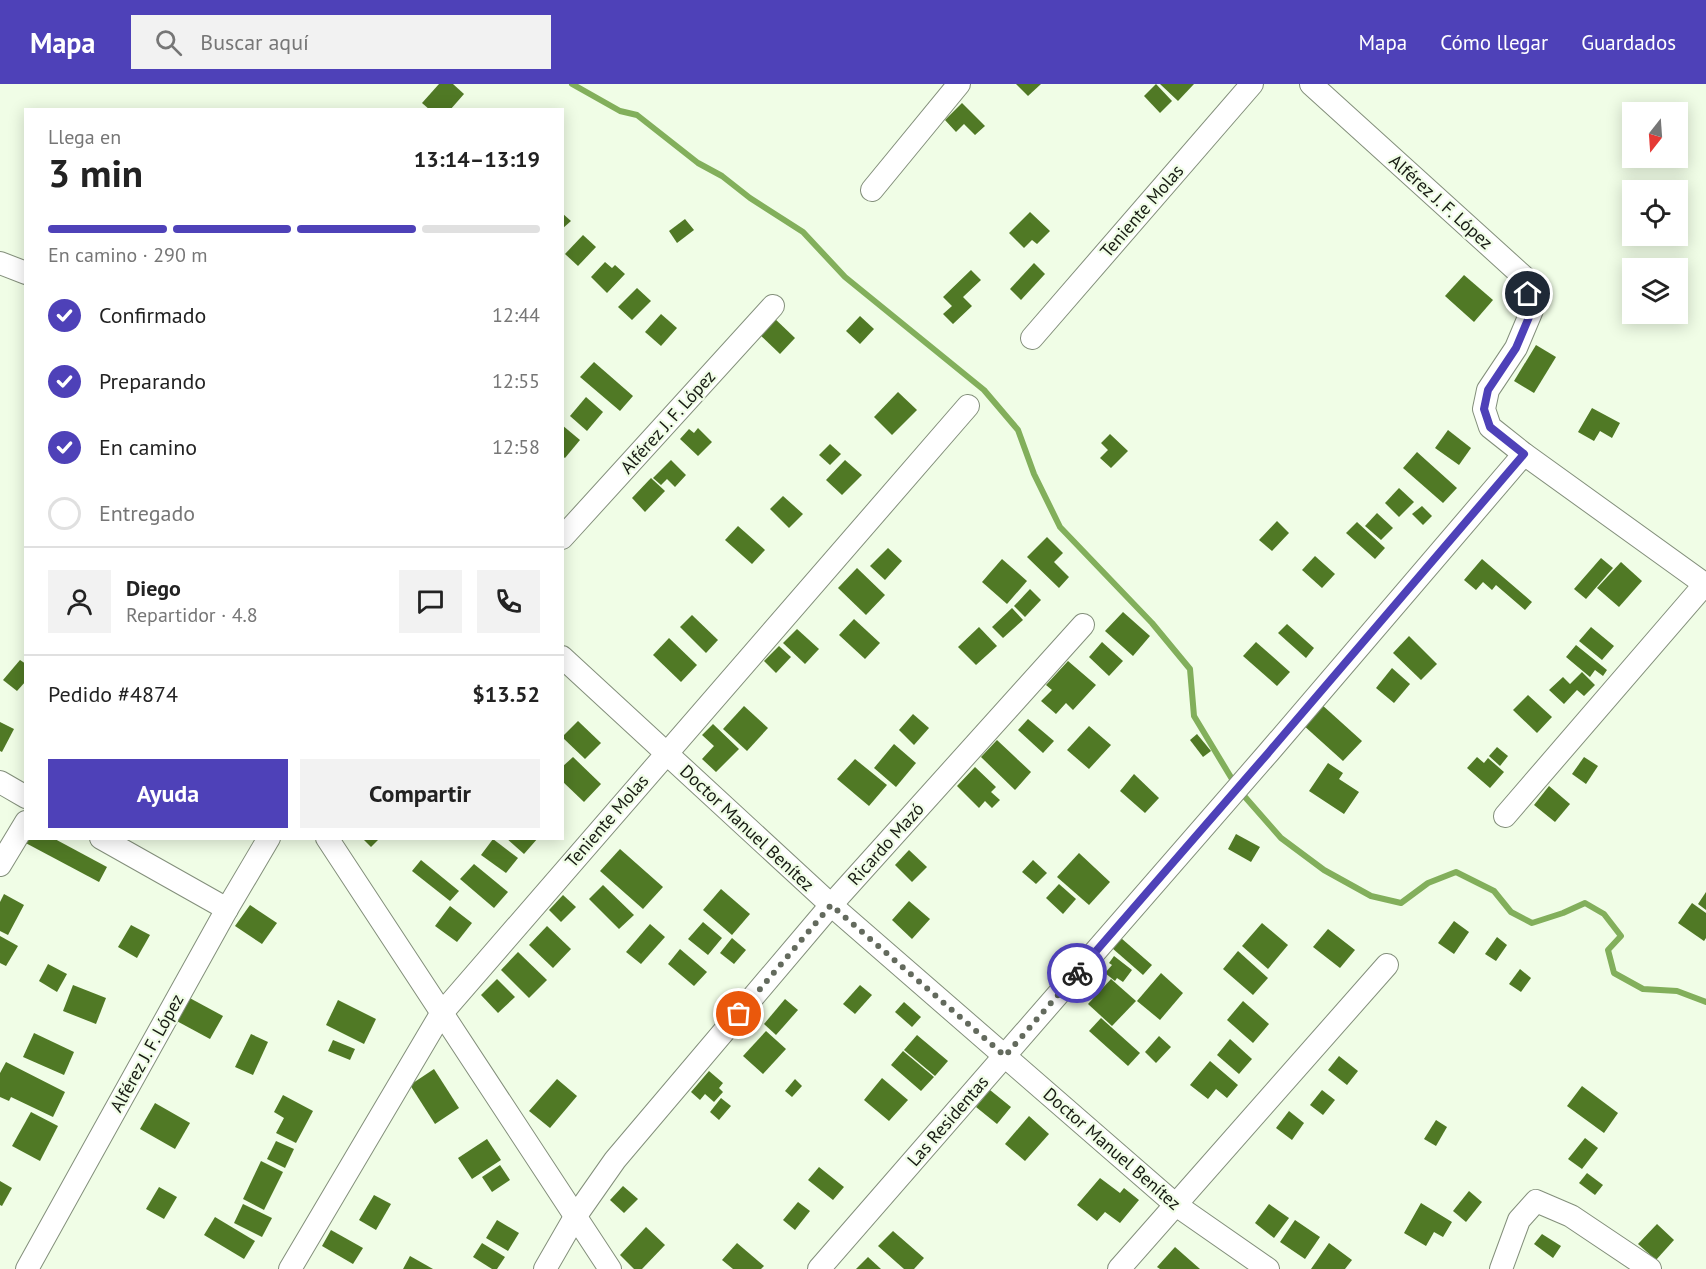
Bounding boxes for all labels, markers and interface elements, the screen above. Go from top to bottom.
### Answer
search box [131,15,551,69]
text: Mapa [30,24,95,61]
icon: search [152,26,185,59]
text: Buscar aquí [200,28,309,56]
text: Mapa [1358,29,1407,56]
text: Cómo llegar [1440,29,1548,56]
text: Guardados [1581,29,1676,56]
north arrow [1622,102,1688,168]
map controls [1622,102,1688,324]
text: Llega en [48,124,121,150]
text: 13:14–13:19 [414,145,540,173]
text: 3 min [48,147,143,198]
street label: Alférez J. F. López [1385,149,1498,254]
street label: Teniente Molas [1095,159,1188,262]
button: locate [1622,180,1688,246]
text: En camino · 290 m [48,242,208,268]
button: layers [1622,258,1688,324]
pin [1502,268,1553,319]
icon: home [1511,277,1544,310]
icon: check [48,299,81,332]
text: Confirmado [99,301,206,329]
text: 12:44 [492,302,540,328]
icon: check [48,365,81,398]
street label: Alférez J. F. López [615,365,720,478]
text: Preparando [99,367,206,395]
text: 12:55 [492,368,540,394]
icon: check [48,431,81,464]
text: En camino [99,433,197,461]
text: 12:58 [492,434,540,460]
text: Entregado [99,499,195,527]
button: person [48,570,111,633]
button: chat [399,570,462,633]
button: phone [477,570,540,633]
text: Diego [126,574,181,602]
text: Repartidor · 4.8 [126,602,258,628]
text: Pedido #4874 [48,680,178,708]
text: $13.52 [472,680,540,708]
button: Ayuda [48,759,288,828]
button: Compartir [300,759,540,828]
street label: Doctor Manuel Benítez [675,759,819,896]
street label: Teniente Molas [560,769,653,872]
street label: Ricardo Mazó [842,798,929,890]
courier [1047,943,1107,1003]
icon: bike [1061,957,1094,990]
pin [713,988,764,1039]
street label: Alférez J. F. López [105,990,189,1116]
icon: bag [722,997,755,1030]
street label: Las Residentas [902,1071,993,1171]
street label: Doctor Manuel Benítez [1039,1082,1186,1215]

